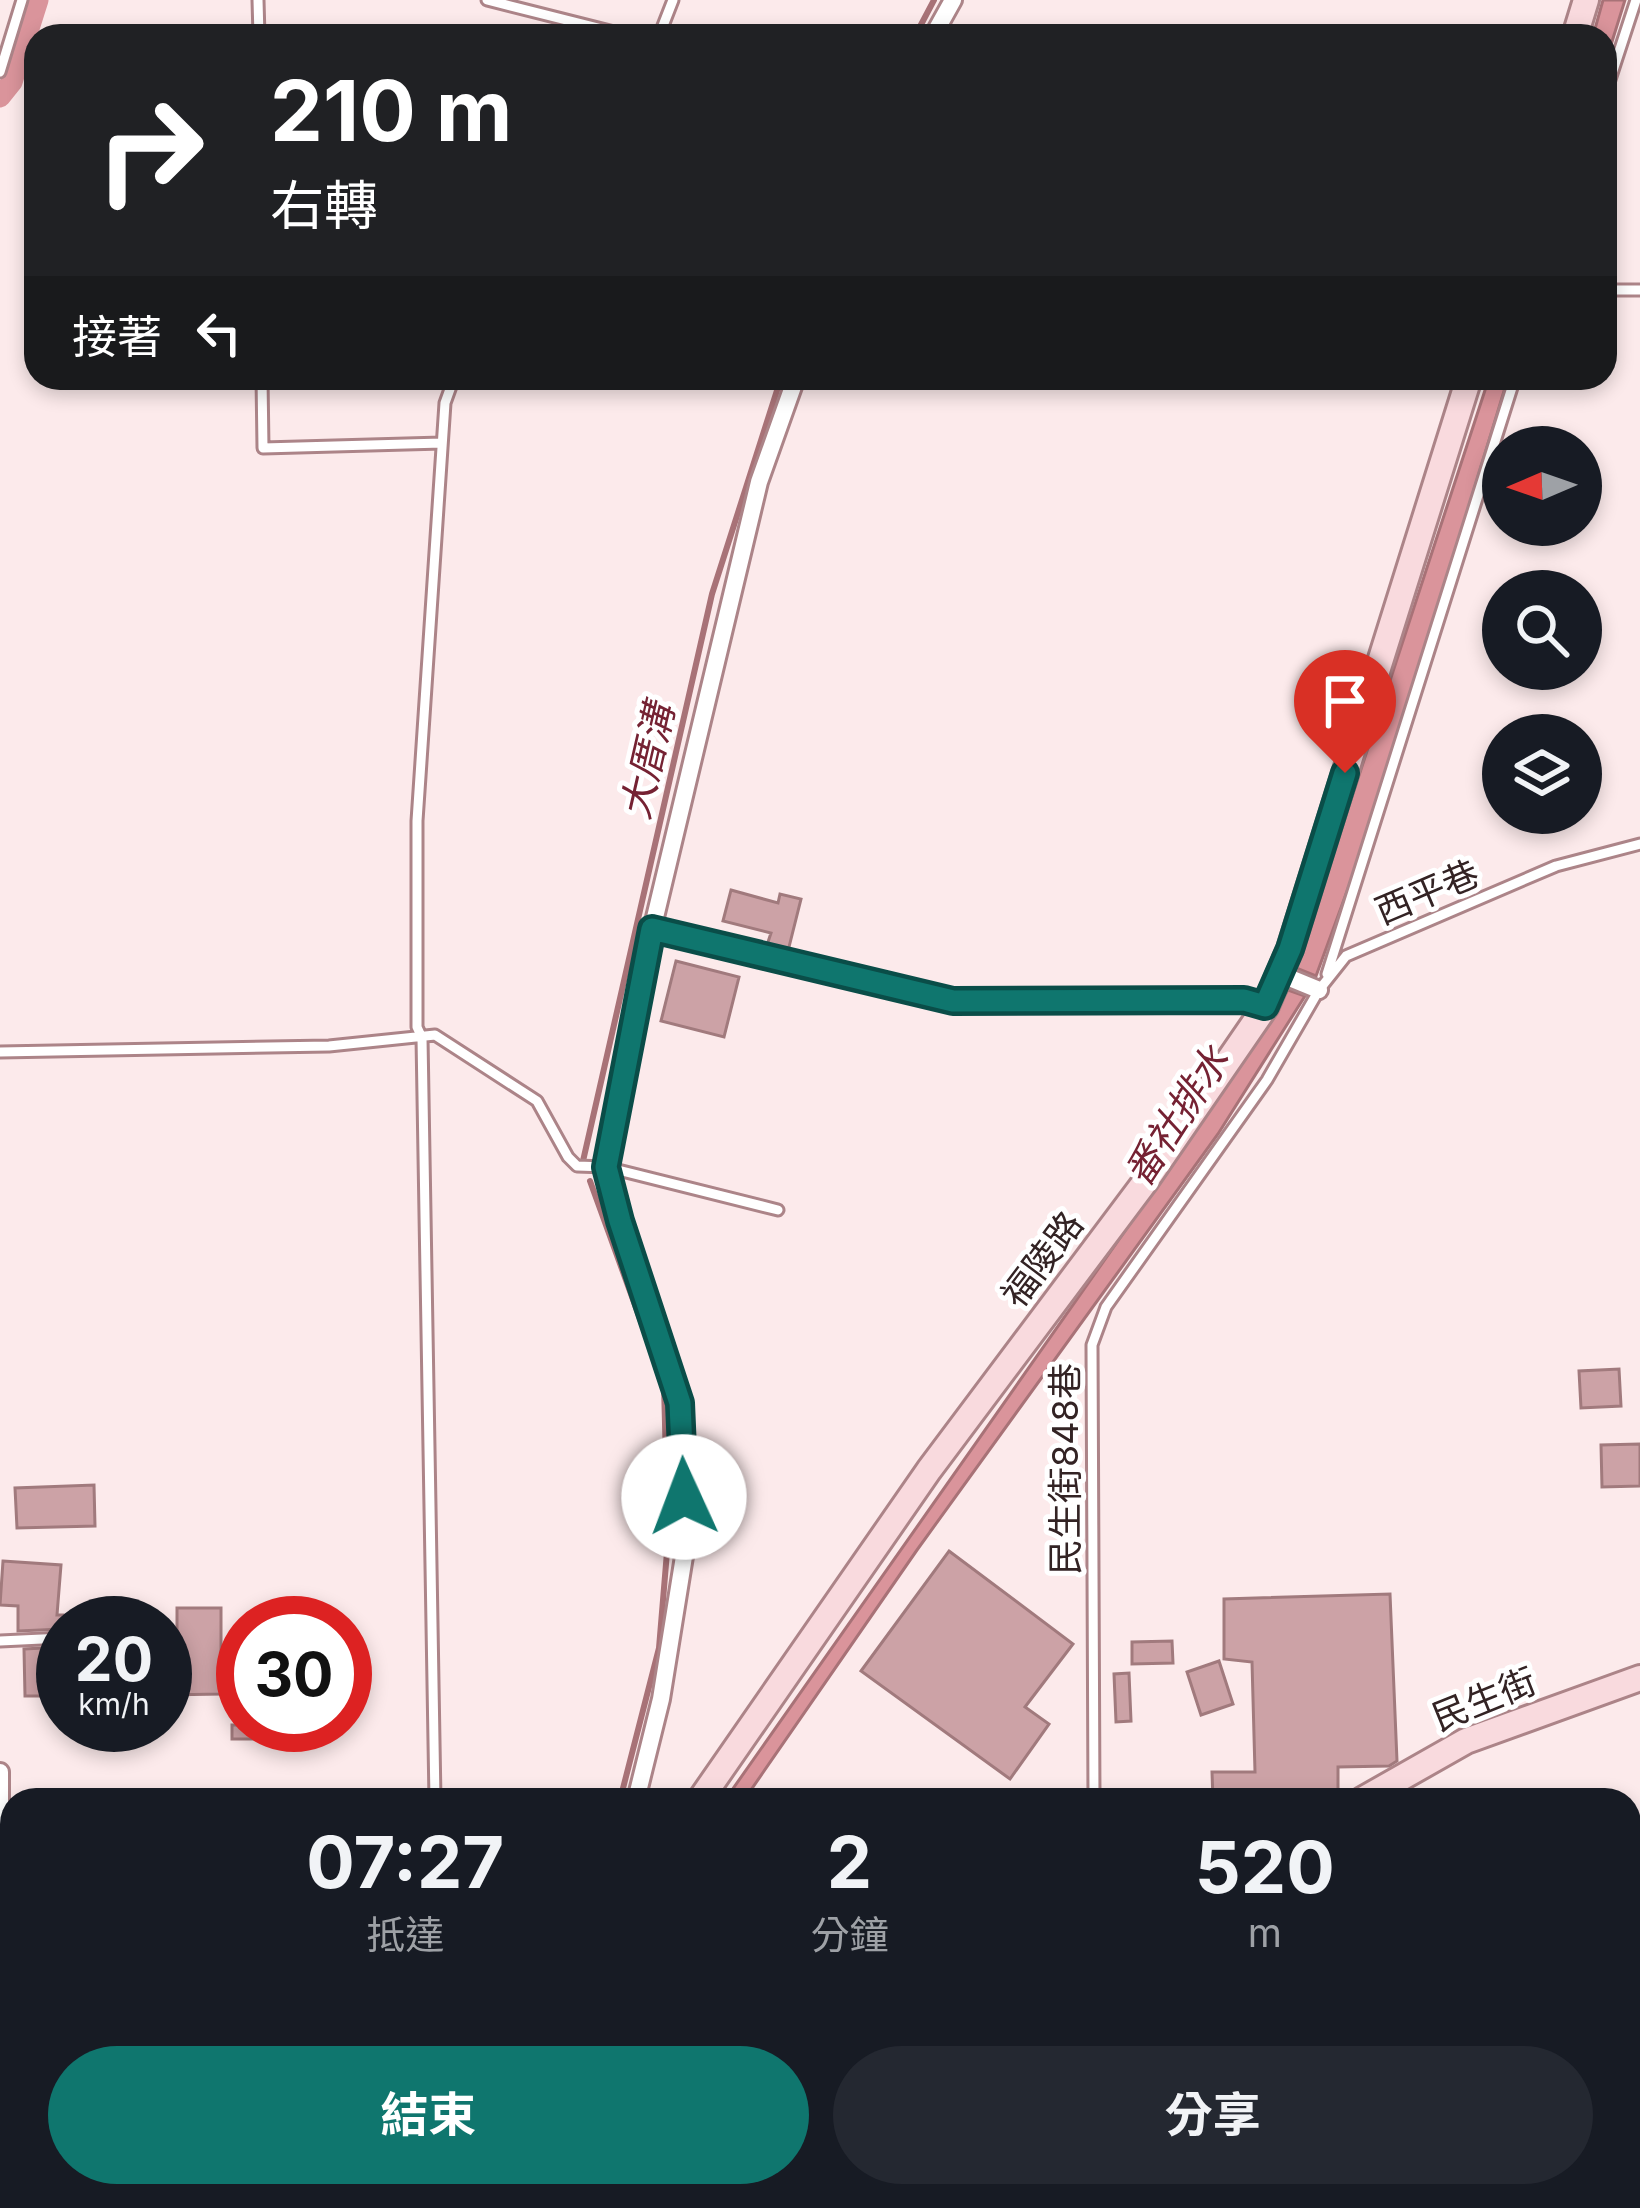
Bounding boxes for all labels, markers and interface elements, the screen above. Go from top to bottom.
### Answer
text: 210 m [270,60,512,161]
icon: right [72,72,228,228]
text: 右轉 [270,173,378,238]
icon: left [186,300,252,366]
text: 接著 [72,309,162,364]
north arrow [1482,426,1602,546]
map controls [1482,426,1602,834]
button: search [1482,570,1602,690]
pin [1294,650,1396,773]
icon: arrive [1312,668,1378,734]
water label: 大厝溝 [611,694,684,823]
button: layers [1482,714,1602,834]
street label: 西平巷 [1369,851,1485,933]
water label: 番社排水 [1114,1036,1239,1194]
street label: 福陵路 [992,1203,1092,1315]
street label: 民生街848巷 [1043,1363,1087,1575]
position arrow [621,1434,747,1560]
speed limit sign: 30 [216,1596,372,1752]
text: 20 [75,1623,153,1695]
street label: 民生街 [1426,1658,1542,1740]
text: km/h [78,1686,150,1722]
text: 07:27 [306,1818,504,1905]
text: 2 [827,1818,872,1905]
text: 520 [1195,1823,1335,1910]
text: m [1248,1909,1282,1956]
text: 抵達 [366,1911,444,1958]
text: 分鐘 [810,1911,888,1958]
button: 結束 [48,2046,809,2184]
button: 分享 [833,2046,1593,2184]

